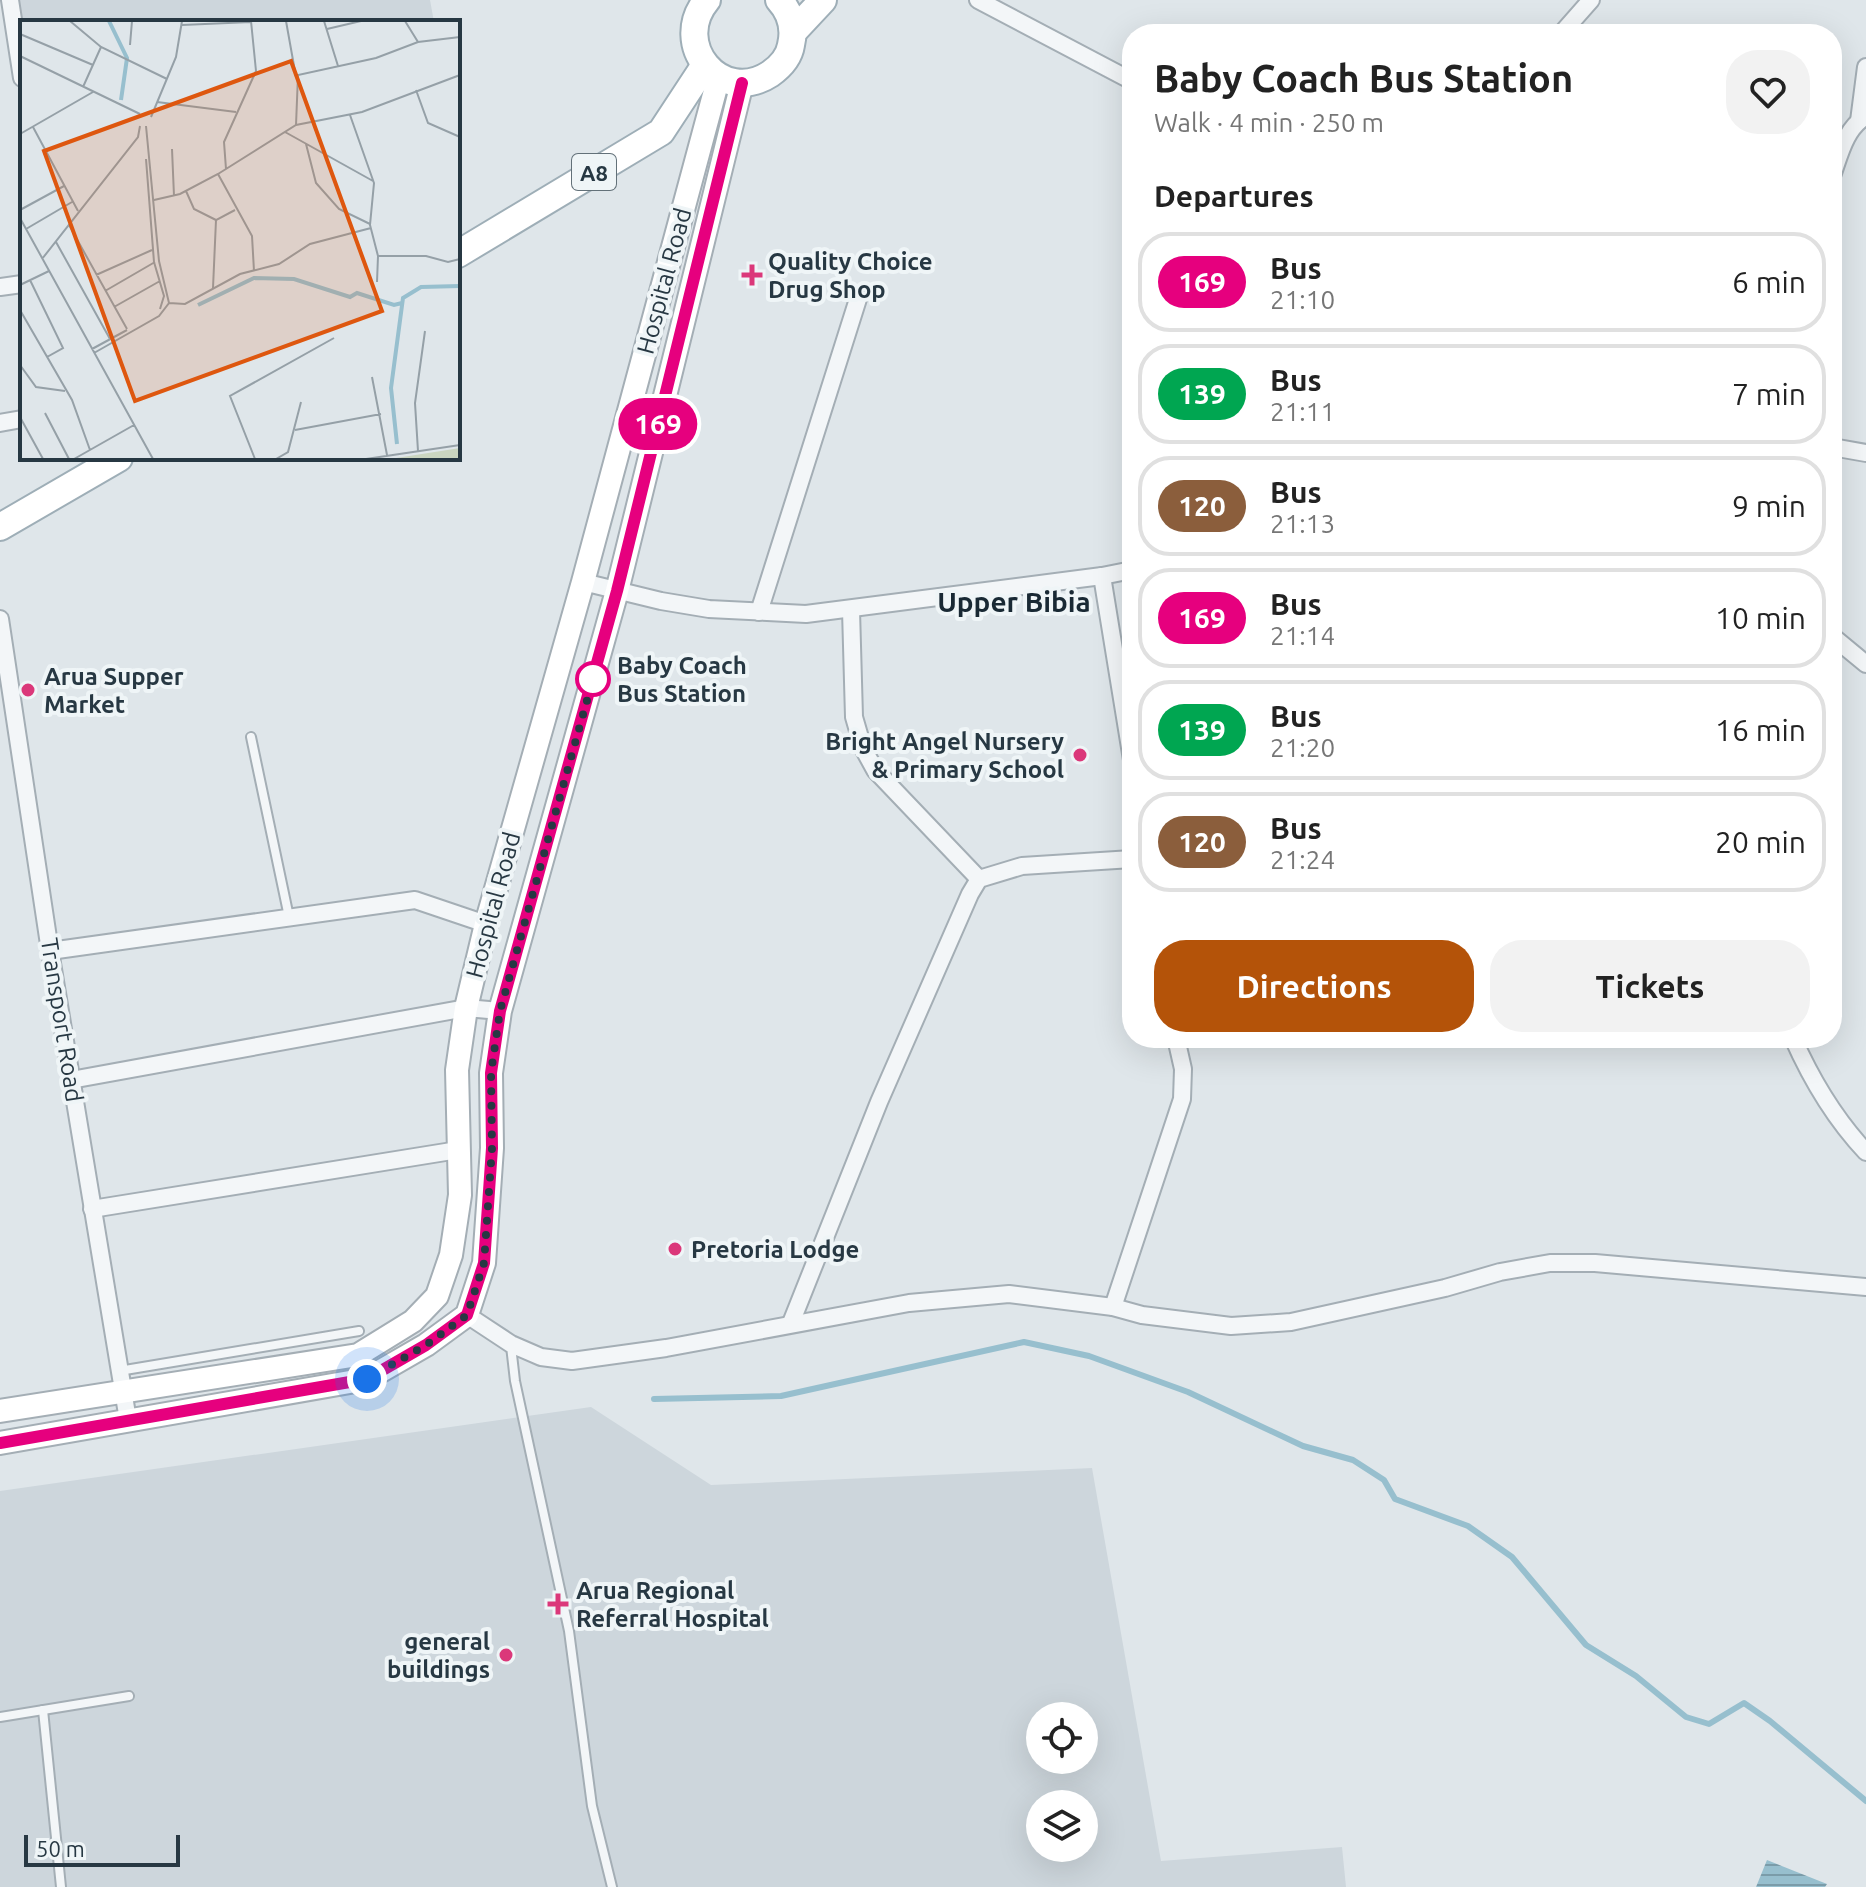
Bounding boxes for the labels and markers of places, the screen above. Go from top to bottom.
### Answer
place label: Quality Choice Drug Shop [768,248,933,303]
marker: Quality Choice Drug Shop [743,266,761,284]
place label: Baby Coach Bus Station [617,652,747,707]
marker: Baby Coach Bus Station [576,662,610,696]
place label: Arua Supper Market [44,663,184,718]
marker: Arua Supper Market [19,681,37,699]
place label: Bright Angel Nursery & Primary School [825,728,1064,783]
marker: Bright Angel Nursery & Primary School [1071,746,1089,764]
place label: Pretoria Lodge [691,1236,859,1263]
marker: Pretoria Lodge [666,1240,684,1258]
place label: Arua Regional Referral Hospital [576,1577,769,1632]
marker: Arua Regional Referral Hospital [547,1593,569,1615]
place label: general buildings [387,1628,490,1683]
marker: general buildings [497,1646,515,1664]

